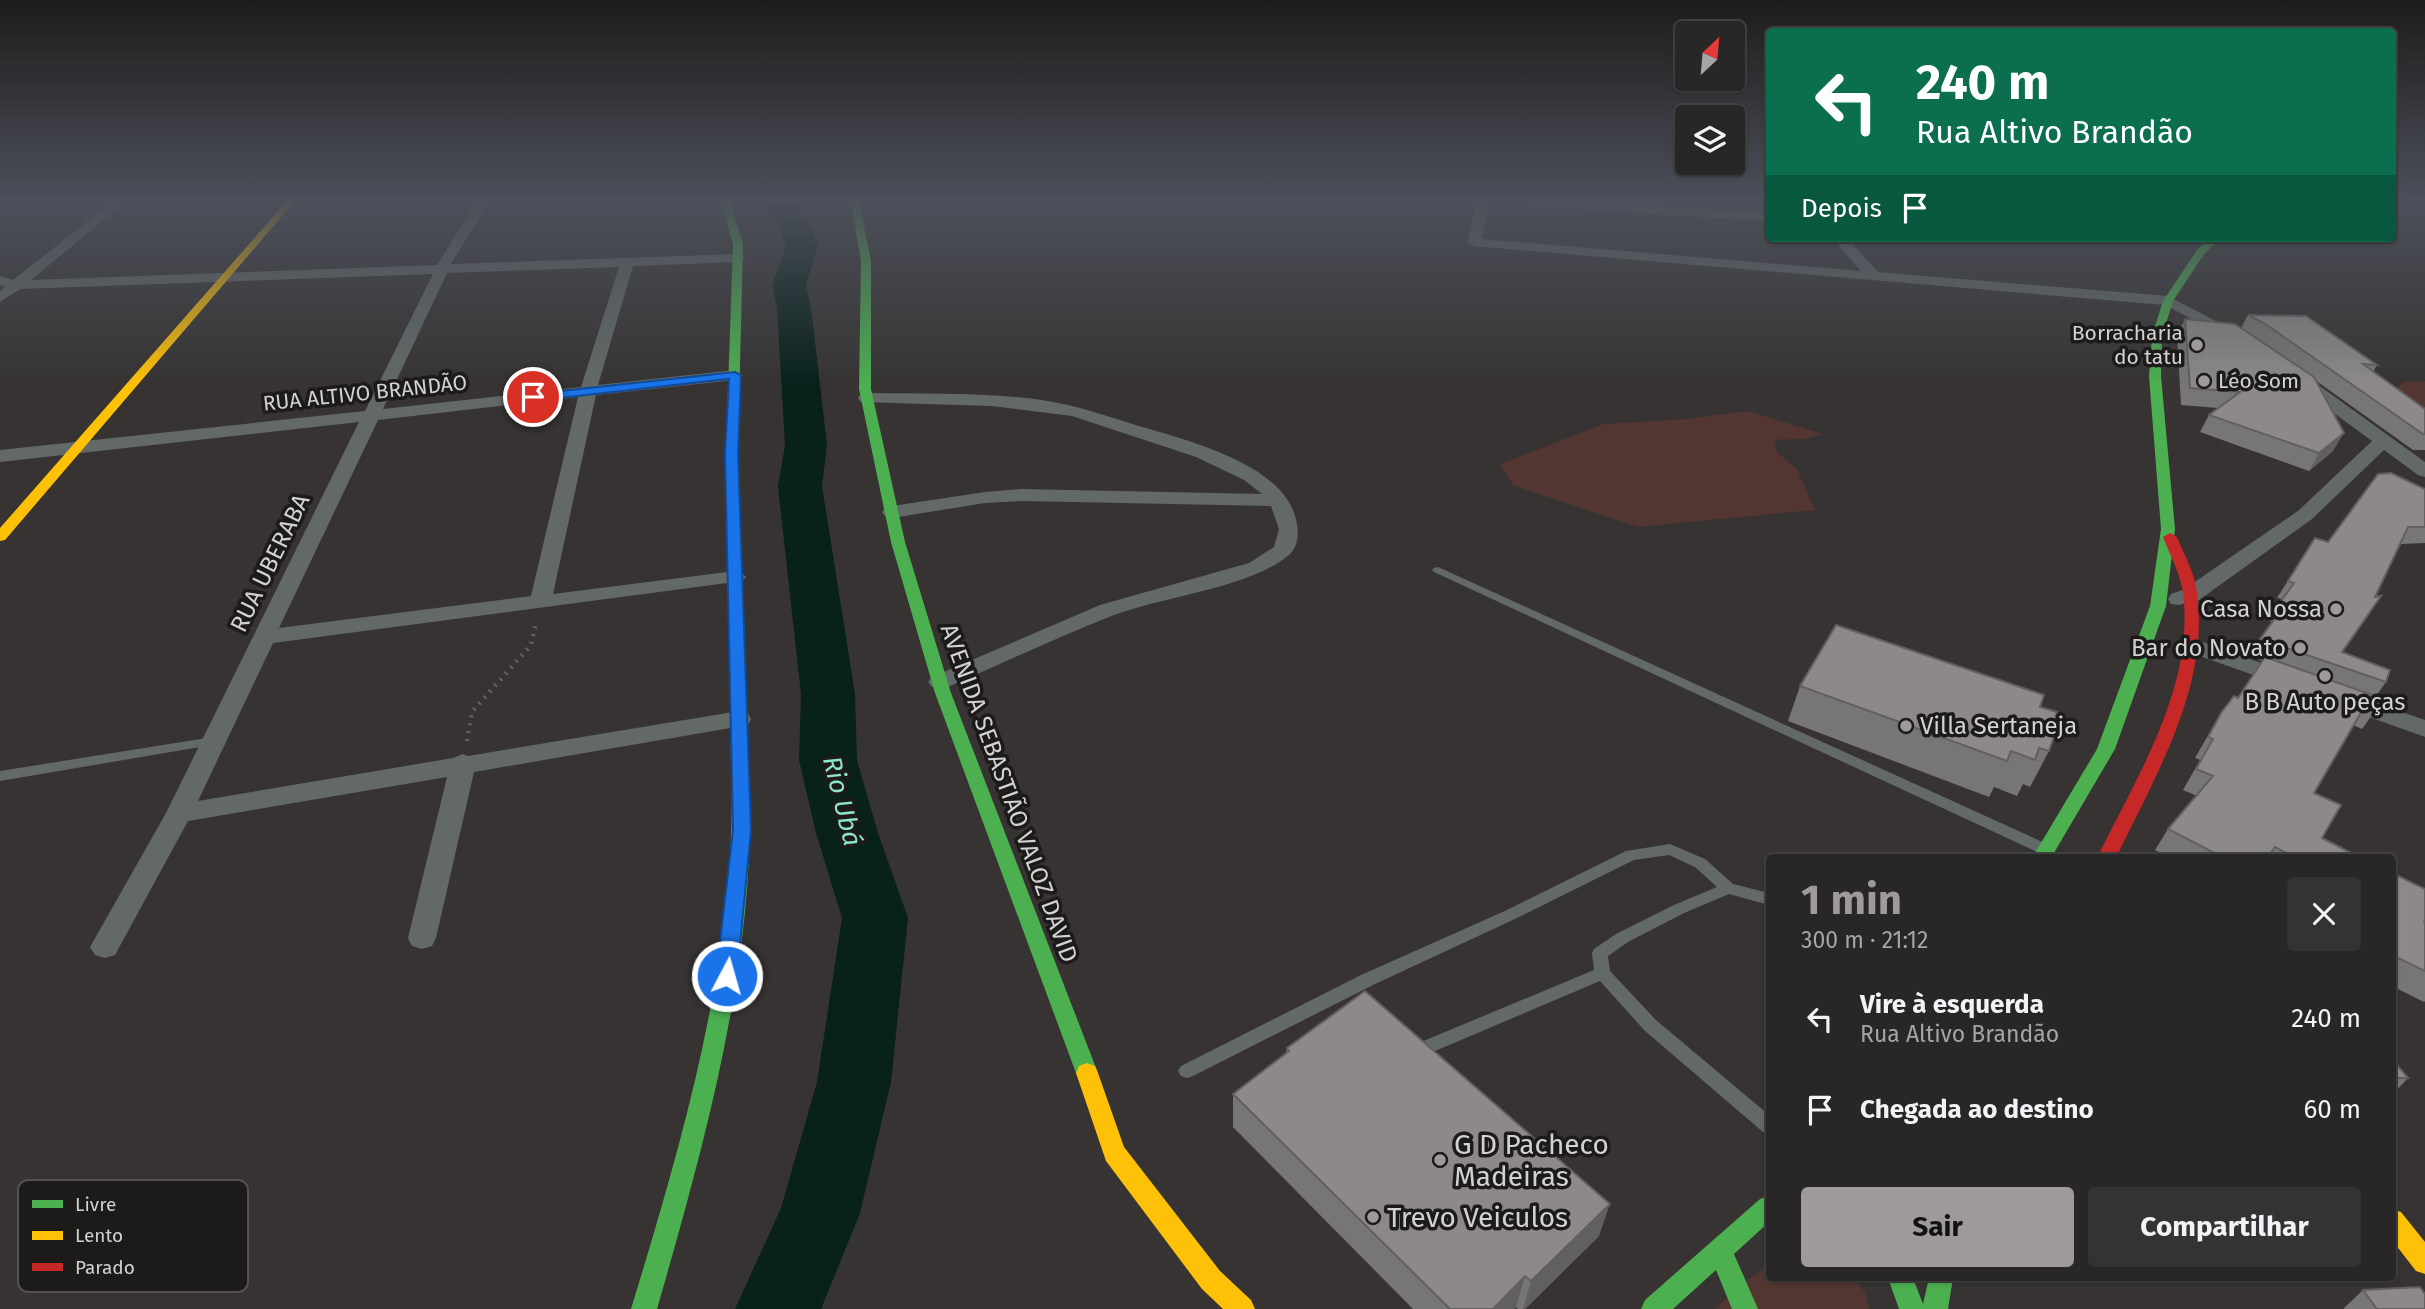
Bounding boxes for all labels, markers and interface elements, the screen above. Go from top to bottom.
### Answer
north arrow [1675,21,1745,91]
map controls [1675,21,1745,175]
text: 240 m [1916,53,2049,112]
icon: left [1801,56,1892,147]
button: layers [1675,105,1745,175]
text: Rua Altivo Brandão [1916,113,2193,151]
icon: arrive [1896,189,1934,227]
text: Depois [1801,193,1882,224]
place label: Borracharia do tatu [2072,320,2183,370]
marker: Borracharia do tatu [2189,337,2205,353]
pin [503,367,563,427]
place label: Léo Som [2218,368,2299,394]
street label: RUA ALTIVO BRANDÃO [262,369,468,417]
marker: Léo Som [2196,373,2212,389]
icon: arrive [514,378,552,416]
street label: RUA UBERABA [225,489,316,637]
place label: Casa Nossa [2200,595,2322,623]
marker: Casa Nossa [2328,601,2344,617]
street label: AVENIDA SEBASTIÃO VALOZ DAVID [935,620,1083,966]
place label: Bar do Novato [2131,634,2286,662]
marker: Bar do Novato [2292,640,2308,656]
marker: B B Auto peças [2317,668,2333,684]
place label: B B Auto peças [2245,688,2405,716]
place label: Villa Sertaneja [1920,712,2077,740]
marker: Villa Sertaneja [1898,718,1914,734]
water label: Rio Ubá [816,753,868,849]
text: 1 min [1801,875,1902,925]
button: close [2287,877,2361,951]
text: 300 m · 21:12 [1801,926,1928,954]
position arrow [690,939,764,1013]
text: Vire à esquerda [1860,989,2044,1020]
icon: left [1801,1000,1839,1038]
text: 240 m [2291,1003,2361,1034]
text: Rua Altivo Brandão [1860,1020,2059,1048]
icon: arrive [1801,1091,1839,1129]
text: Chegada ao destino [1860,1094,2094,1125]
text: 60 m [2303,1094,2361,1125]
place label: G D Pacheco Madeiras [1454,1128,1609,1193]
marker: G D Pacheco Madeiras [1432,1152,1448,1168]
legend [18,1180,248,1292]
button: Sair [1801,1187,2074,1267]
button: Compartilhar [2088,1187,2361,1267]
text: Livre [75,1193,116,1216]
place label: Trevo Veiculos [1387,1201,1568,1234]
marker: Trevo Veiculos [1365,1209,1381,1225]
text: Lento [75,1224,123,1247]
text: Parado [75,1256,135,1279]

